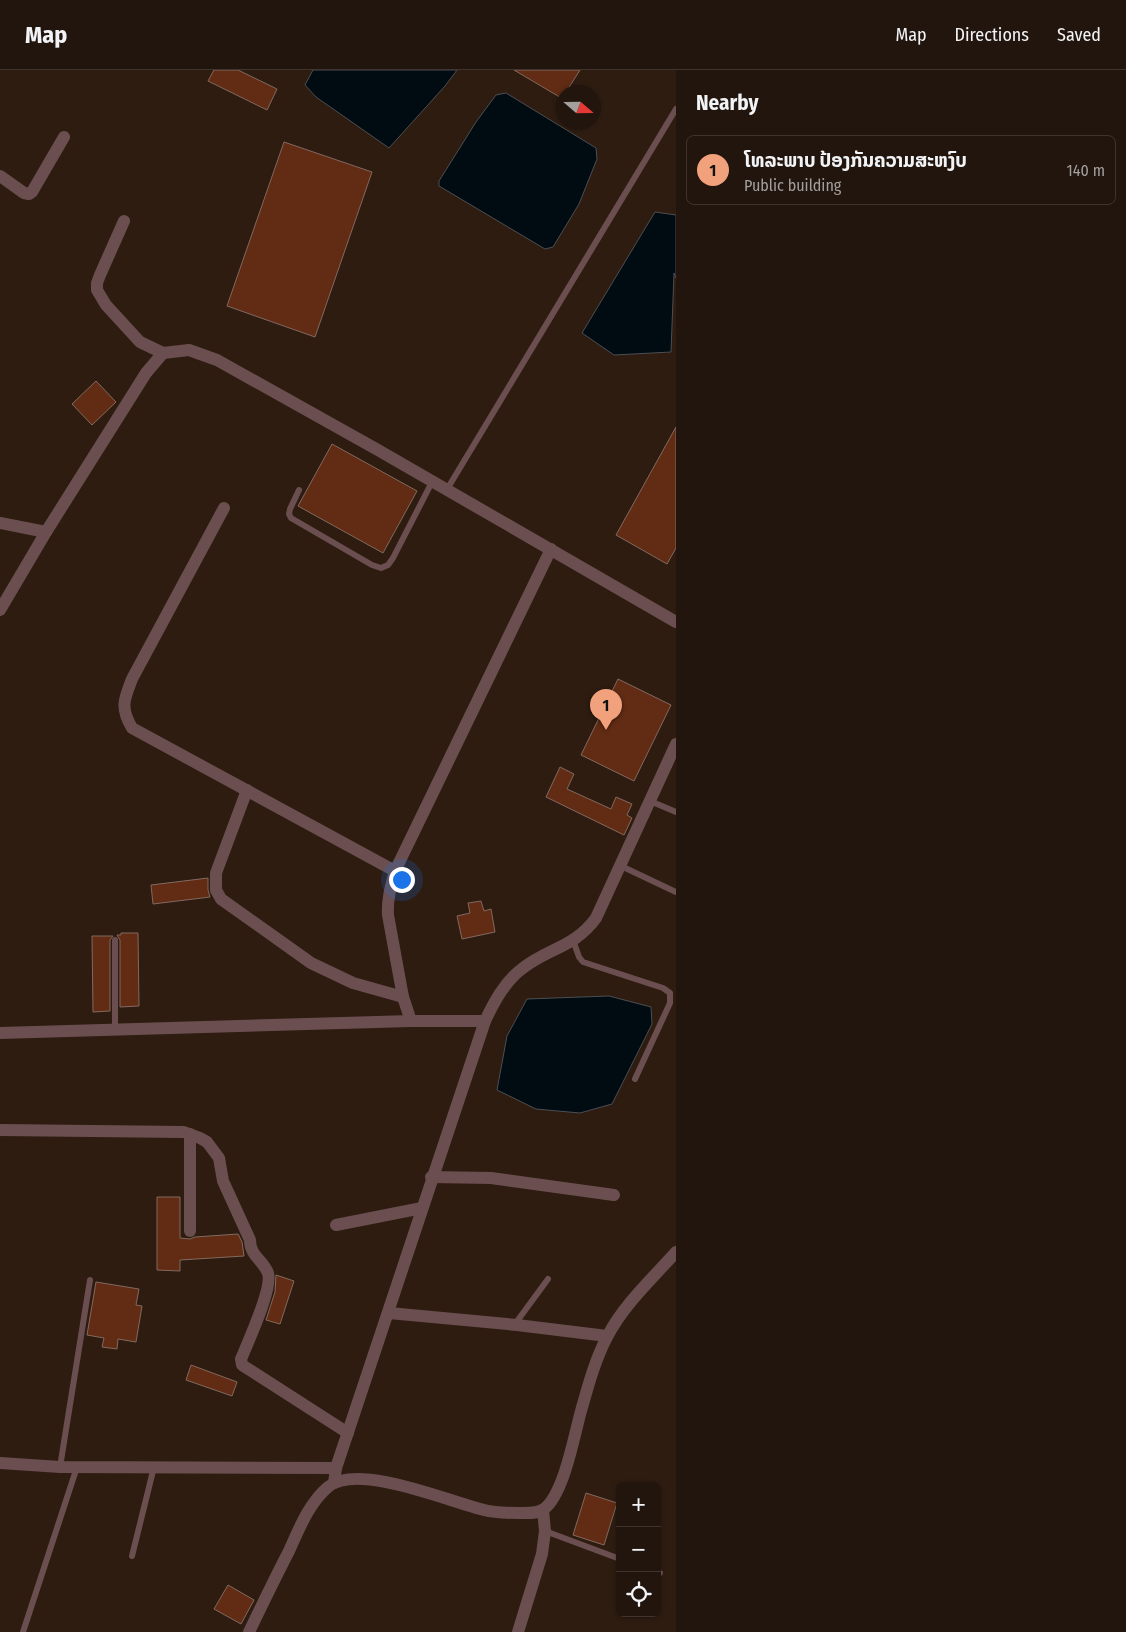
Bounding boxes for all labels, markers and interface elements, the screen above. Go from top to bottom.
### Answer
text: Map [25,21,67,49]
text: Map [895,24,927,46]
text: Directions [955,24,1029,46]
text: Saved [1057,24,1101,46]
north arrow [556,85,601,130]
text: Nearby [696,90,758,116]
text: ໂທລະພາບ ປ້ອງກັນຄວາມສະຫງົບ [744,149,967,172]
text: 1 [710,161,716,180]
text: 140 m [1067,161,1105,180]
text: Public building [744,176,841,195]
pin: 1 [590,689,622,730]
your location [389,867,415,893]
map controls [616,1482,661,1617]
button: + [616,1482,661,1527]
button: − [616,1527,661,1572]
button: locate [616,1572,661,1617]

